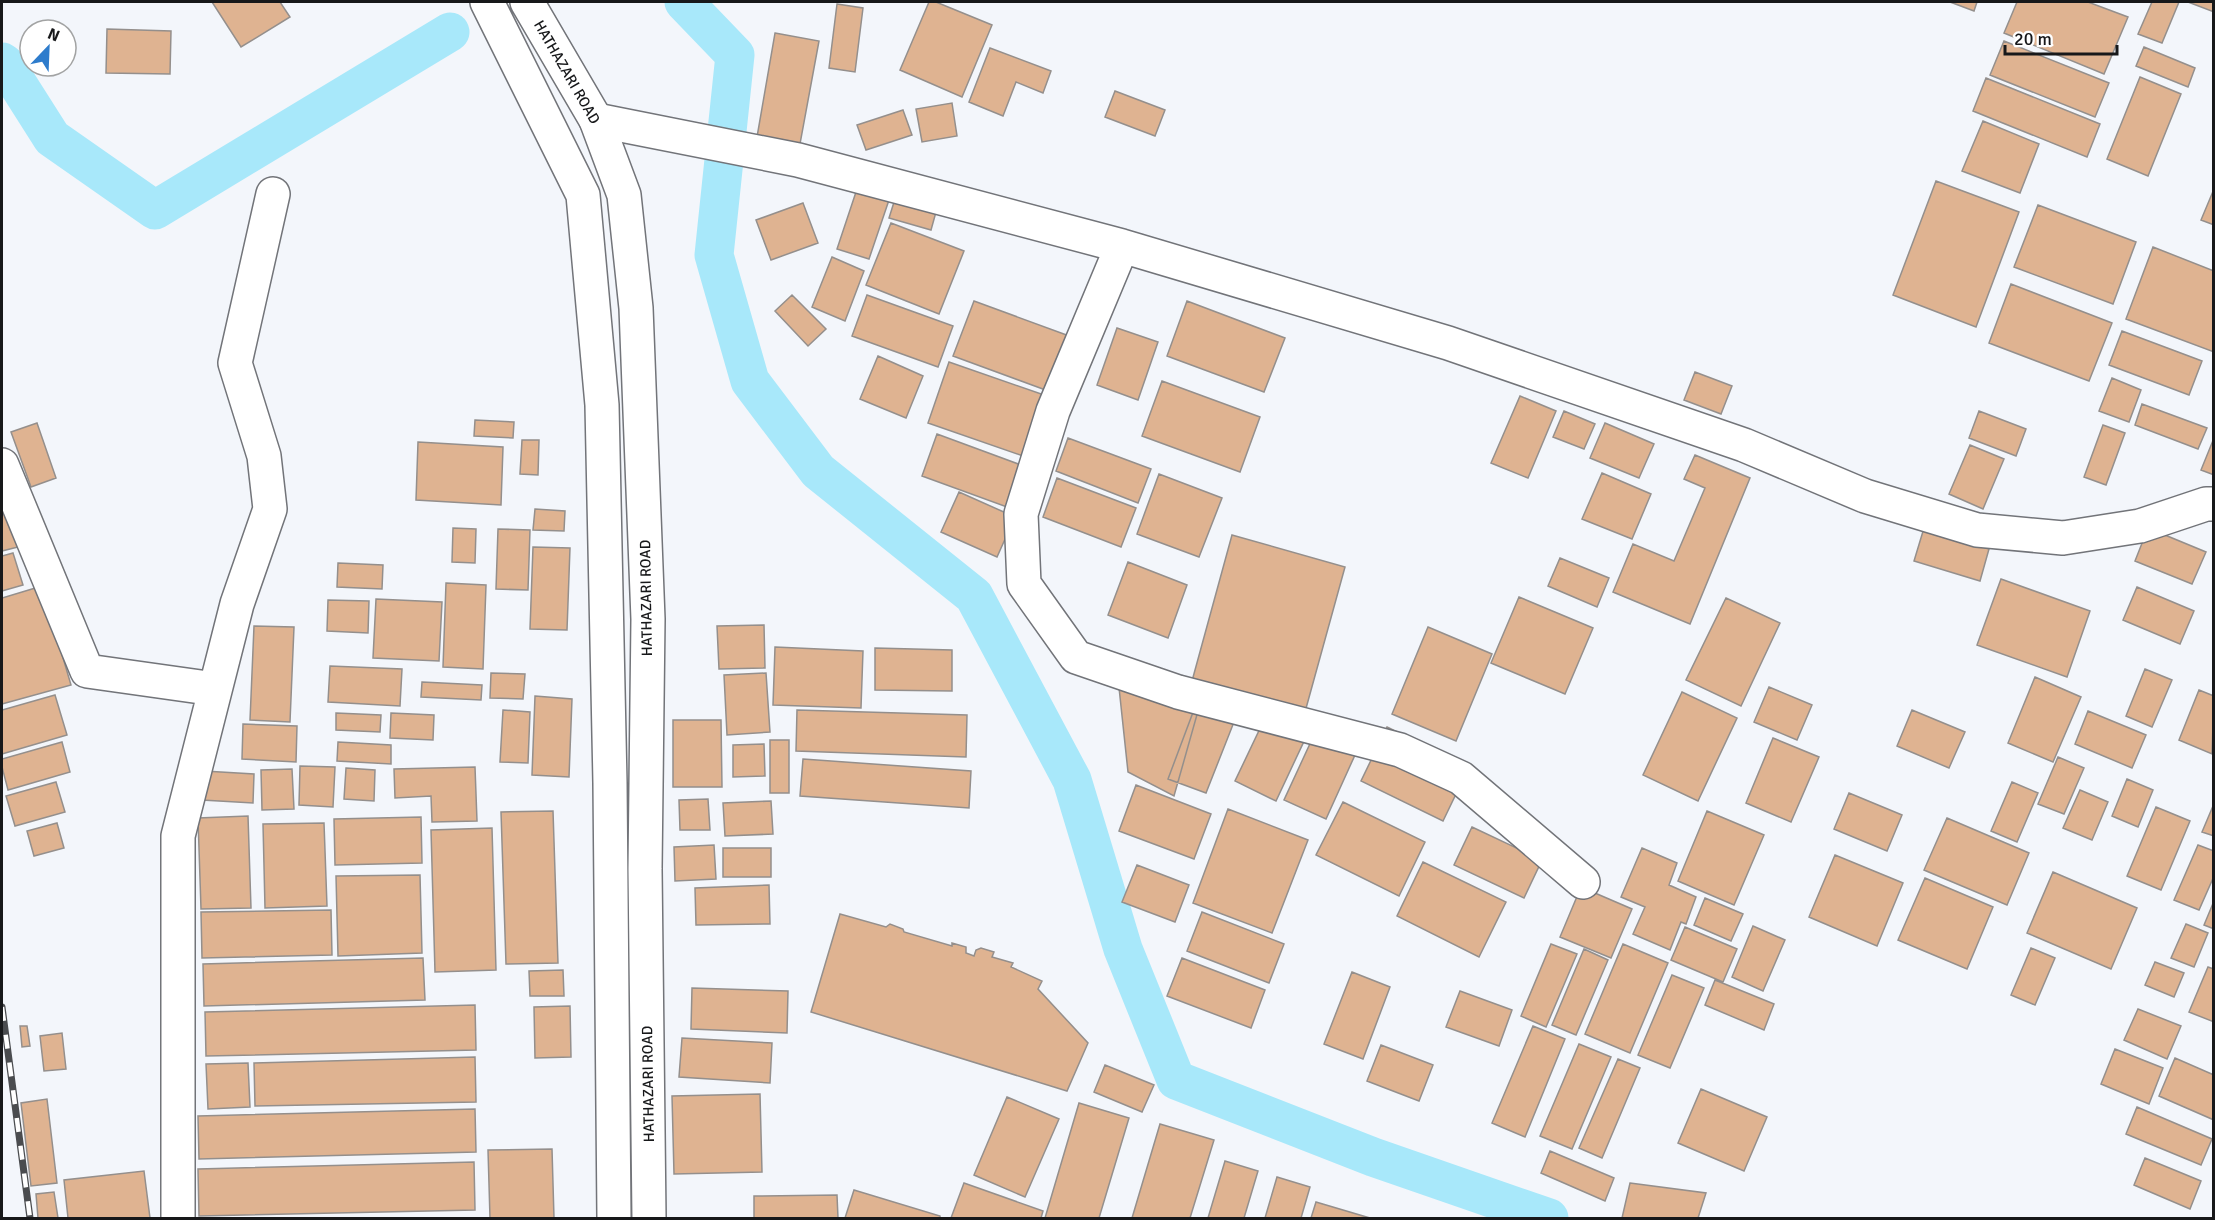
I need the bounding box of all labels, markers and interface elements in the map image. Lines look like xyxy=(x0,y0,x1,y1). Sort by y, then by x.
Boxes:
street label: HATHAZARI ROAD xyxy=(530,17,604,127)
north arrow xyxy=(18,18,78,78)
scale bar xyxy=(2005,18,2118,56)
text: N xyxy=(44,24,63,46)
text: 20 m xyxy=(2014,28,2052,50)
street label: HATHAZARI ROAD xyxy=(636,539,656,657)
street label: HATHAZARI ROAD xyxy=(638,1025,658,1143)

